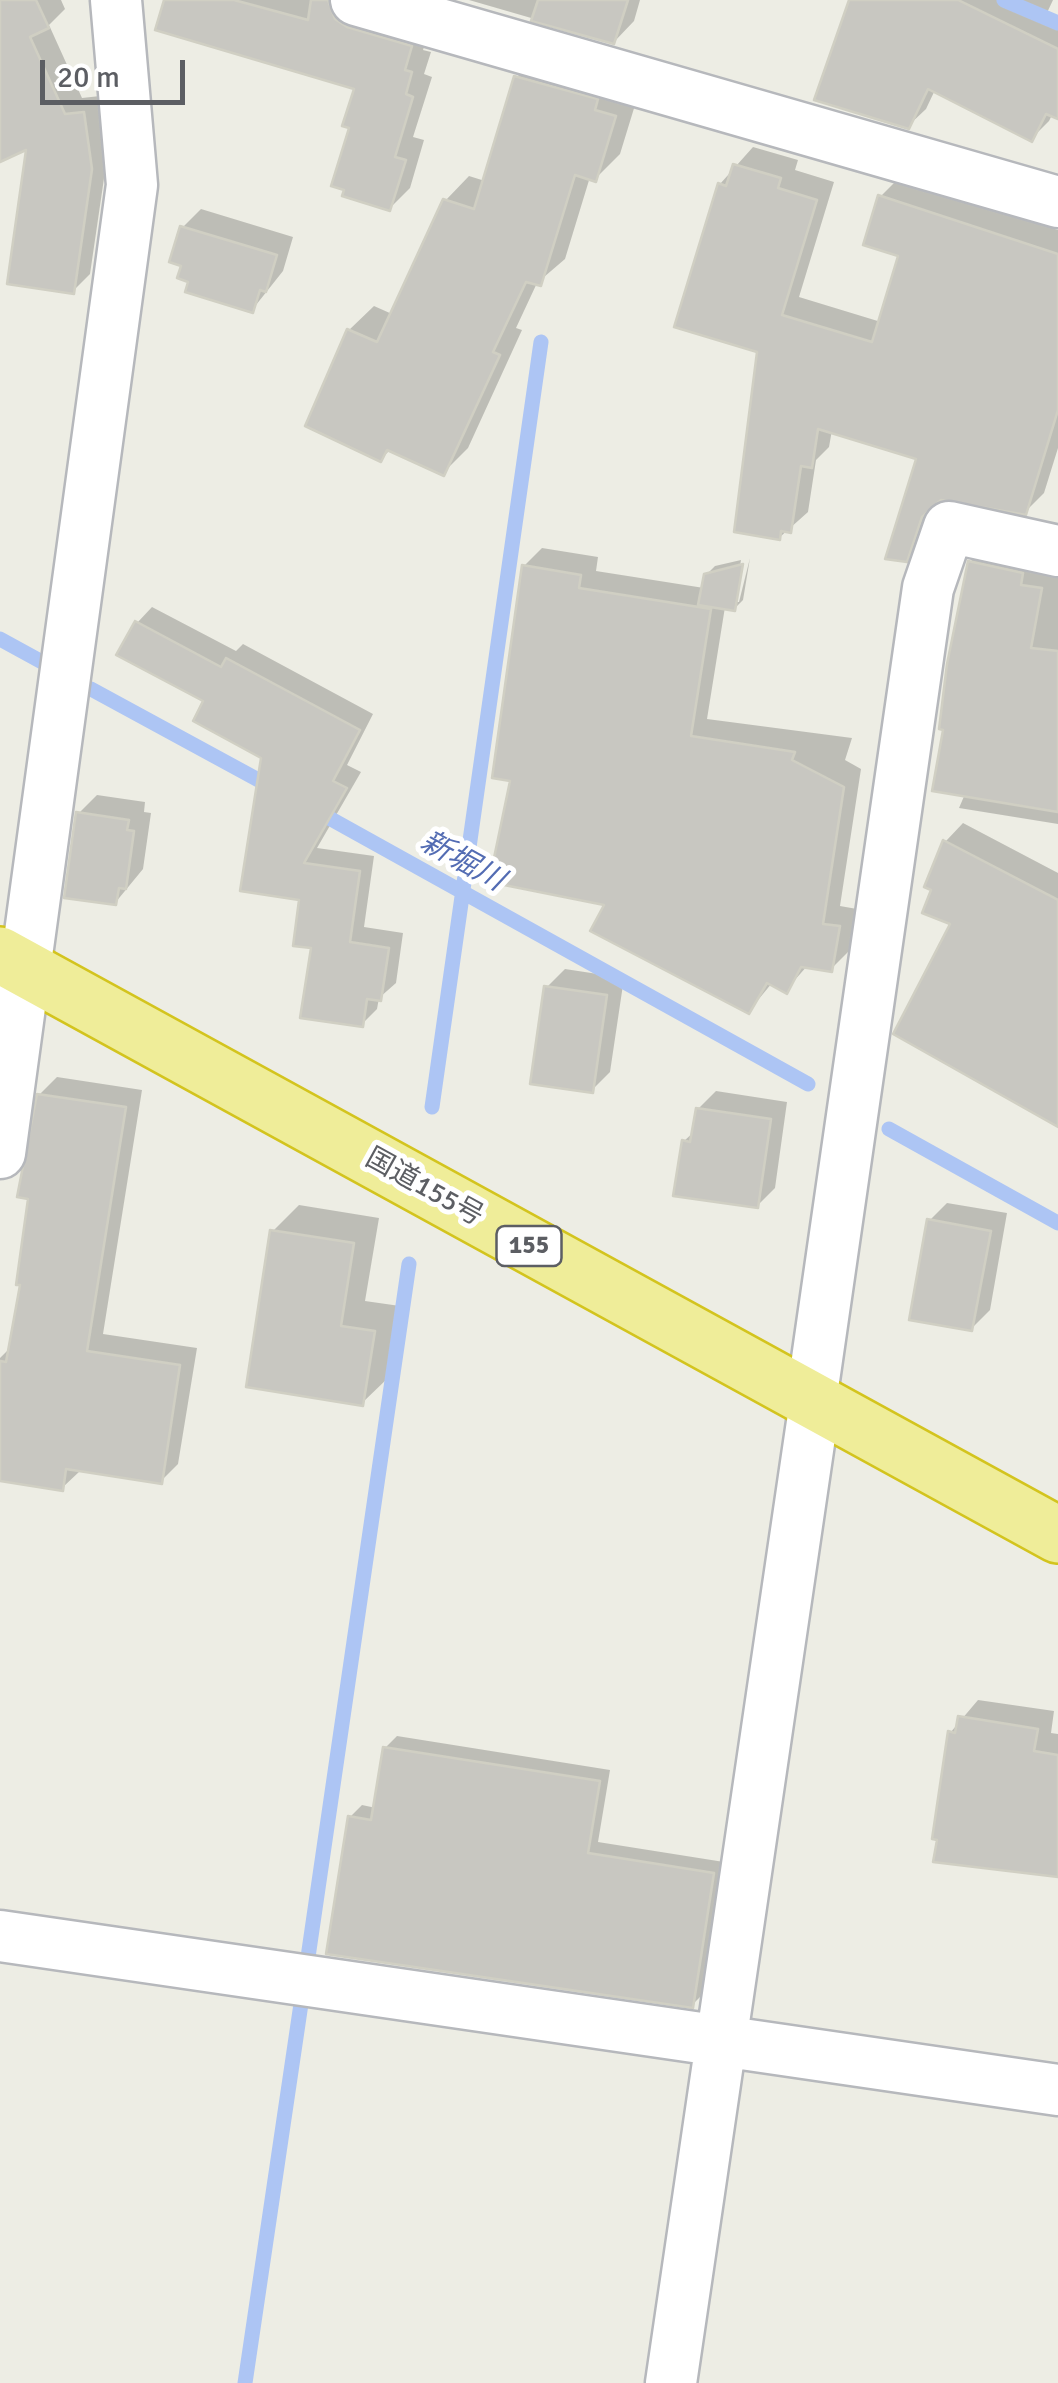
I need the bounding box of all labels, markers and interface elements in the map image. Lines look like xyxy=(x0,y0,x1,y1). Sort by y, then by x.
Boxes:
scale bar xyxy=(45,40,190,102)
text: 20 m xyxy=(57,59,120,96)
water label: 新堀川 xyxy=(414,824,510,900)
street label: 国道155号 xyxy=(359,1142,489,1234)
road number: 155 xyxy=(496,1226,562,1266)

